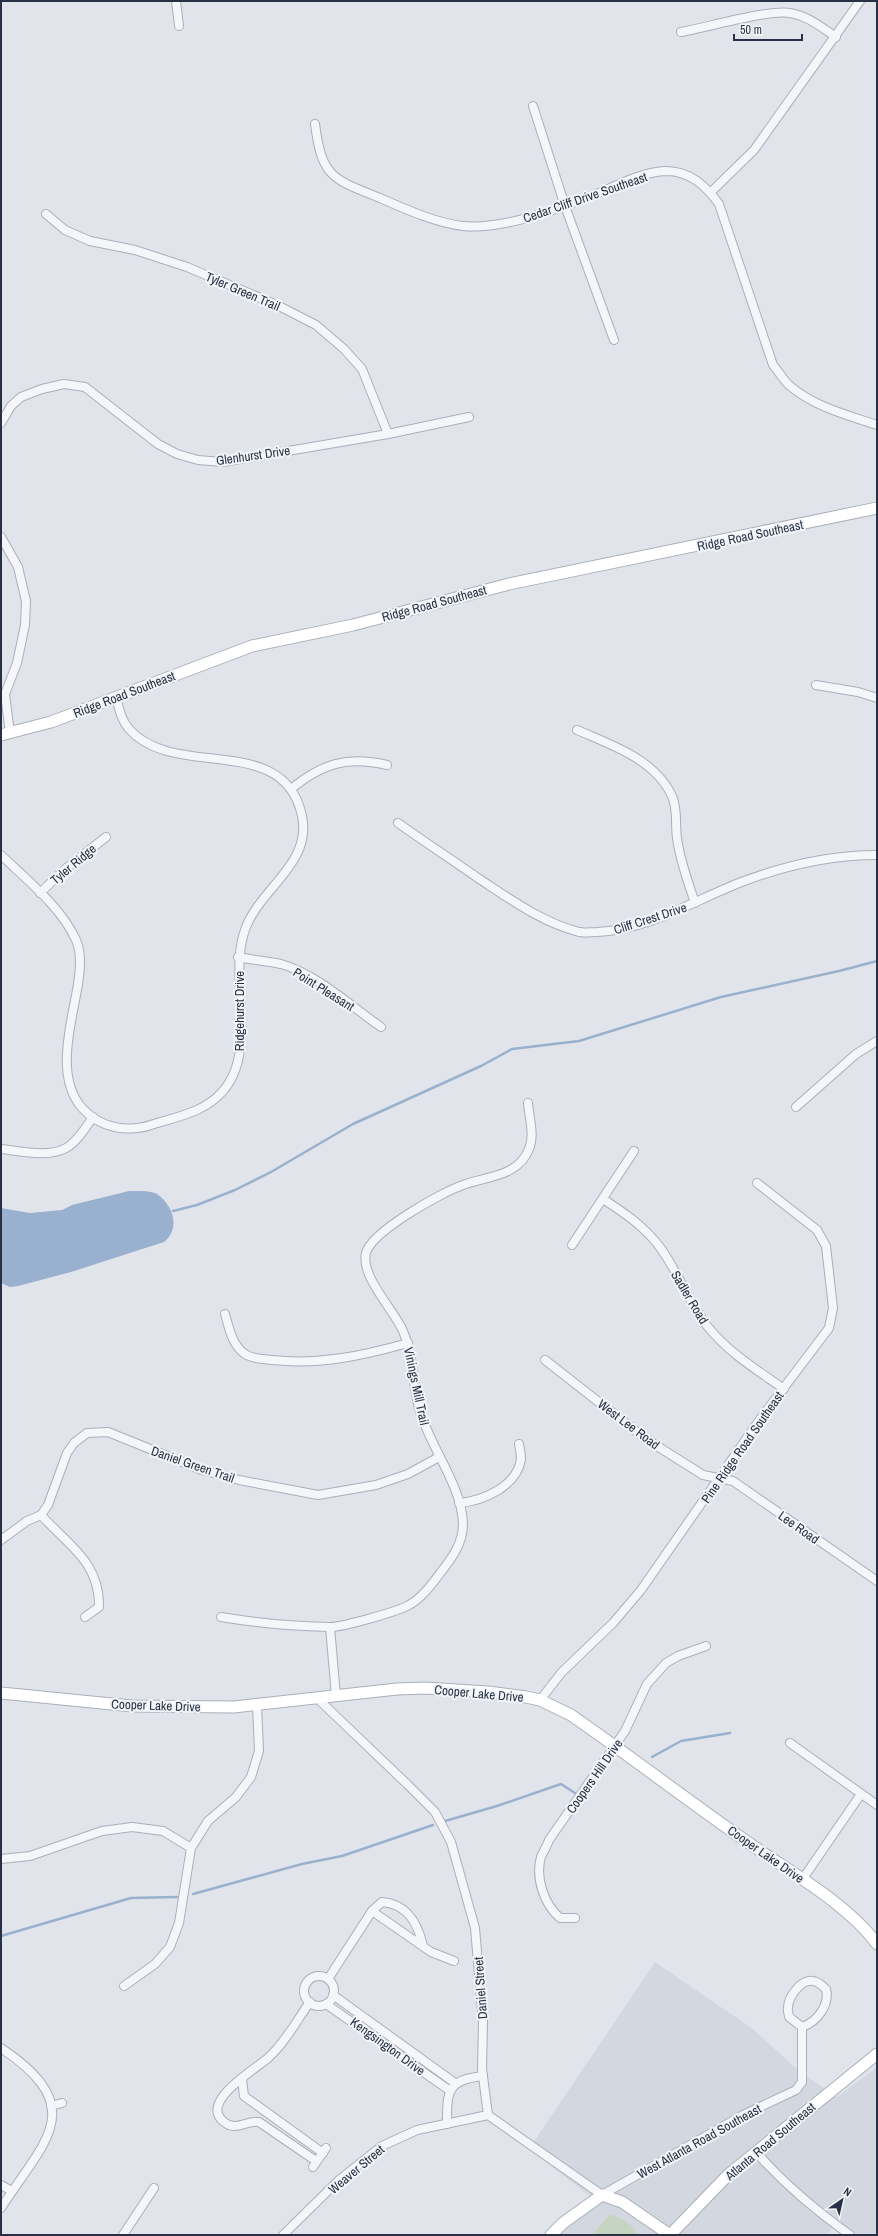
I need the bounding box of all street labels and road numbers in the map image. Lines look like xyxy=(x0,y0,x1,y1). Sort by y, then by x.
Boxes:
street label: Cedar Cliff Drive Southeast xyxy=(521,168,650,227)
street label: Tyler Green Trail xyxy=(203,268,283,315)
street label: Glenhurst Drive xyxy=(215,442,291,469)
street label: Ridge Road Southeast xyxy=(696,516,805,555)
street label: Ridge Road Southeast xyxy=(380,581,488,626)
street label: Ridge Road Southeast xyxy=(71,667,178,722)
street label: Tyler Ridge xyxy=(47,840,100,888)
street label: Cliff Crest Drive xyxy=(612,899,689,938)
street label: Point Pleasant xyxy=(290,964,358,1015)
street label: Ridgehurst Drive xyxy=(231,971,248,1051)
street label: Sadler Road xyxy=(667,1267,712,1327)
street label: Vinings Mill Trail xyxy=(400,1346,433,1427)
street label: Pine Ridge Road Southeast xyxy=(697,1388,787,1507)
street label: West Lee Road xyxy=(594,1396,663,1453)
street label: Daniel Green Trail xyxy=(149,1442,237,1487)
street label: Lee Road xyxy=(775,1507,823,1548)
street label: Cooper Lake Drive xyxy=(434,1681,524,1706)
street label: Cooper Lake Drive xyxy=(111,1695,201,1716)
street label: Coopers Hill Drive xyxy=(562,1736,626,1817)
street label: Cooper Lake Drive xyxy=(724,1822,807,1887)
street label: Daniel Street xyxy=(470,1956,491,2020)
street label: Kengsington Drive xyxy=(347,2014,428,2079)
street label: Atlanta Road Southeast xyxy=(721,2099,819,2185)
street label: West Atlanta Road Southeast xyxy=(634,2100,764,2183)
street label: Weaver Street xyxy=(325,2141,388,2198)

